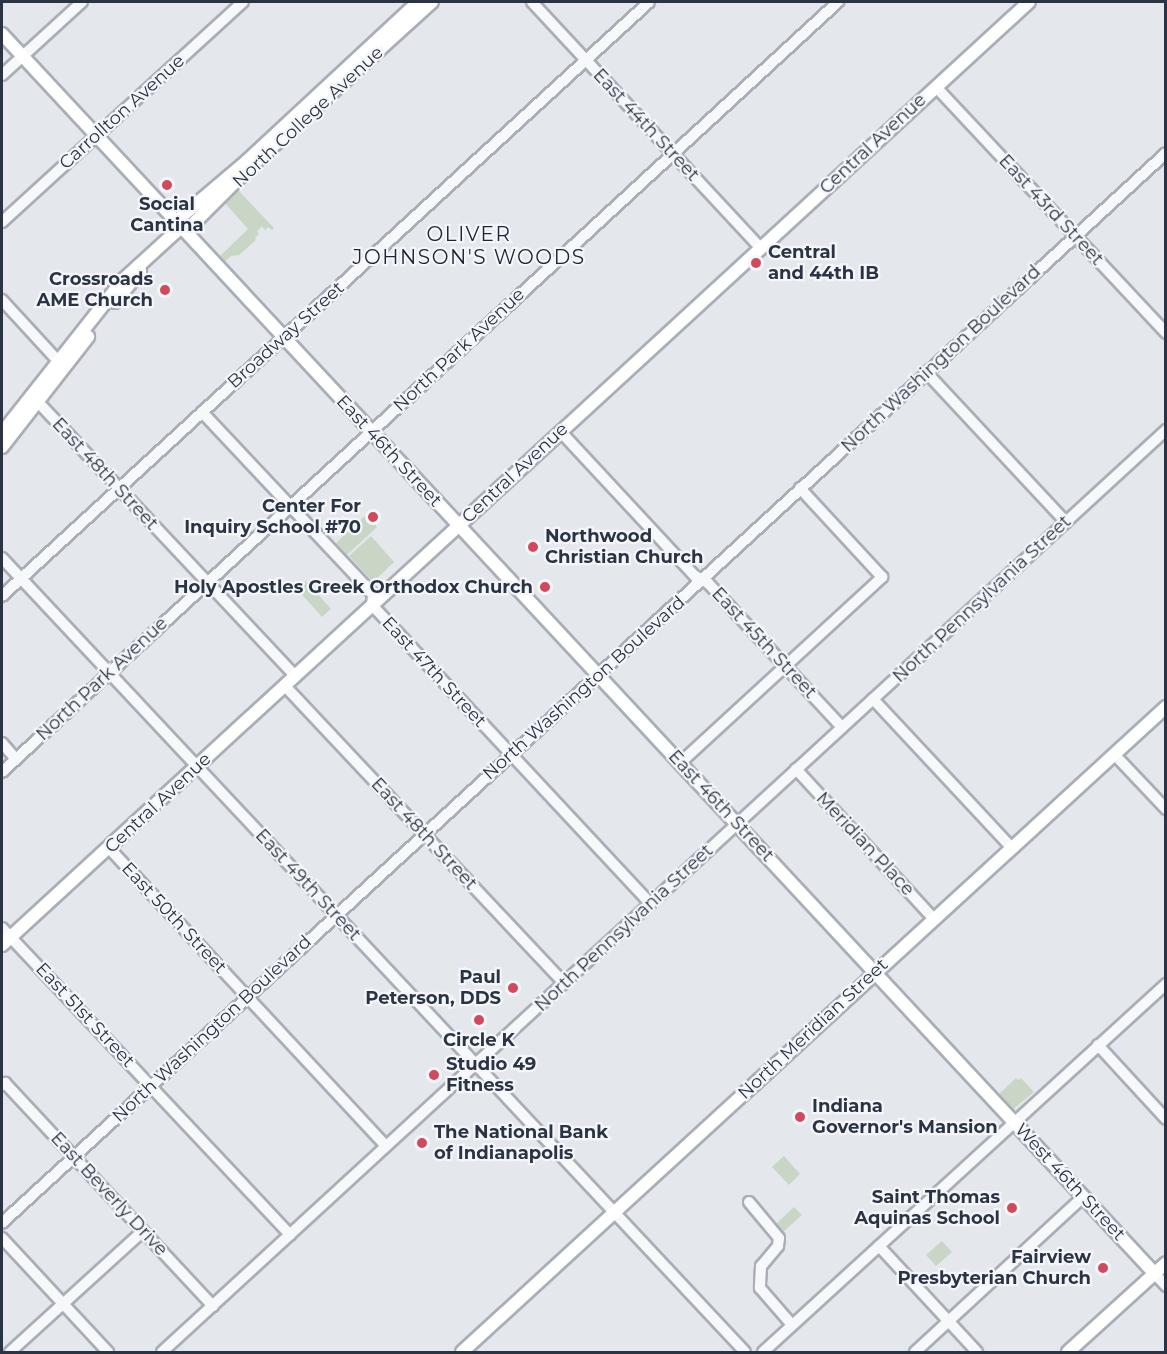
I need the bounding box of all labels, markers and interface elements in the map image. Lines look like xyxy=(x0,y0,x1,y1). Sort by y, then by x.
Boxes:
street label: North College Avenue xyxy=(228,42,388,192)
street label: Carrollton Avenue xyxy=(55,50,189,174)
street label: East 44th Street xyxy=(588,64,704,186)
street label: Central Avenue xyxy=(815,89,931,199)
street label: East 43rd Street xyxy=(994,150,1108,270)
marker: Social Cantina xyxy=(160,178,174,192)
place label: Social Cantina xyxy=(130,194,204,236)
district label: OLIVER JOHNSON'S WOODS xyxy=(353,222,585,269)
place label: Central and 44th IB xyxy=(768,242,879,284)
marker: Central and 44th IB xyxy=(749,256,763,270)
street label: North Washington Boulevard xyxy=(837,261,1045,457)
place label: Crossroads AME Church xyxy=(36,269,153,312)
street label: Broadway Street xyxy=(223,277,349,393)
marker: Crossroads AME Church xyxy=(158,283,172,297)
street label: North Park Avenue xyxy=(389,284,529,416)
street label: East 46th Street xyxy=(332,391,446,511)
street label: East 48th Street xyxy=(47,413,163,535)
street label: Central Avenue xyxy=(457,418,573,528)
place label: Center For Inquiry School #70 xyxy=(184,496,361,538)
marker: Center For Inquiry School #70 xyxy=(366,510,380,524)
street label: North Pennsylvania Street xyxy=(888,511,1076,687)
place label: Northwood Christian Church xyxy=(545,526,703,568)
marker: Northwood Christian Church xyxy=(526,540,540,554)
place label: Holy Apostles Greek Orthodox Church xyxy=(174,576,533,598)
marker: Holy Apostles Greek Orthodox Church xyxy=(538,580,552,594)
street label: East 45th Street xyxy=(707,583,821,703)
street label: North Washington Boulevard xyxy=(479,592,689,784)
street label: East 47th Street xyxy=(377,612,491,732)
street label: North Park Avenue xyxy=(32,613,172,745)
street label: East 46th Street xyxy=(664,746,778,866)
street label: Central Avenue xyxy=(100,748,216,858)
street label: East 48th Street xyxy=(366,773,482,895)
street label: Meridian Place xyxy=(811,788,919,900)
street label: East 49th Street xyxy=(251,825,365,945)
street label: North Pennsylvania Street xyxy=(530,840,718,1016)
street label: East 50th Street xyxy=(117,858,231,978)
street label: North Washington Boulevard xyxy=(108,931,316,1127)
street label: North Meridian Street xyxy=(734,954,892,1104)
street label: East 51st Street xyxy=(31,958,139,1072)
place label: Paul Peterson, DDS xyxy=(365,967,501,1010)
marker: Paul Peterson, DDS xyxy=(506,981,520,995)
marker: Circle K xyxy=(472,1013,486,1027)
place label: Circle K xyxy=(443,1029,515,1051)
place label: Studio 49 Fitness xyxy=(446,1054,536,1096)
marker: Studio 49 Fitness xyxy=(427,1068,441,1082)
place label: Indiana Governor's Mansion xyxy=(812,1096,998,1138)
marker: Indiana Governor's Mansion xyxy=(793,1110,807,1124)
street label: West 46th Street xyxy=(1010,1119,1130,1245)
place label: The National Bank of Indianapolis xyxy=(434,1122,608,1164)
street label: East Beverly Drive xyxy=(46,1128,172,1260)
marker: The National Bank of Indianapolis xyxy=(415,1136,429,1150)
place label: Saint Thomas Aquinas School xyxy=(854,1187,1000,1230)
marker: Saint Thomas Aquinas School xyxy=(1005,1201,1019,1215)
place label: Fairview Presbyterian Church xyxy=(897,1247,1091,1290)
marker: Fairview Presbyterian Church xyxy=(1096,1261,1110,1275)

